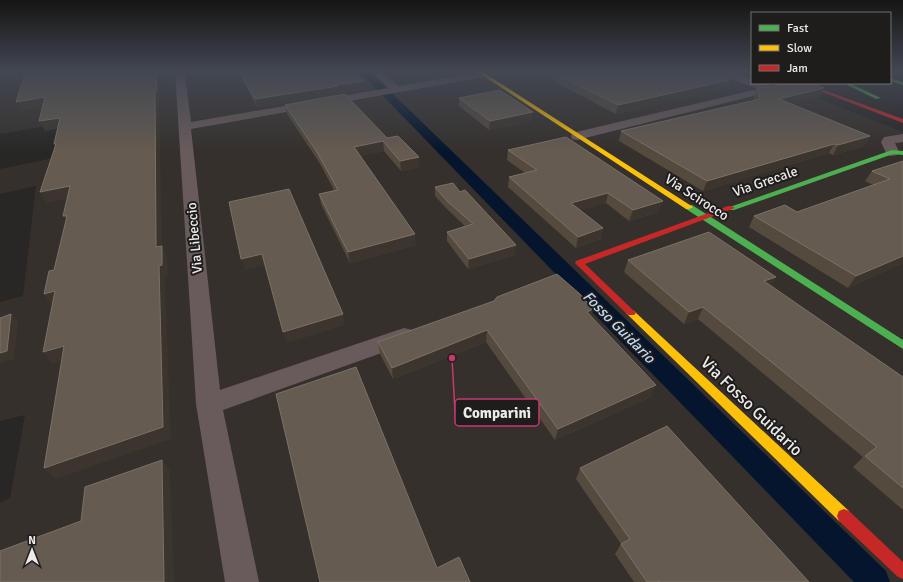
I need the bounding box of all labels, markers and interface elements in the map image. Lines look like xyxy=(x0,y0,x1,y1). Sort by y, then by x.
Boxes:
legend xyxy=(751,12,891,84)
text: Fast xyxy=(787,21,808,36)
text: Slow xyxy=(787,41,812,56)
text: Jam xyxy=(787,61,808,76)
street label: Via Grecale xyxy=(730,162,800,201)
street label: Via Scirocco xyxy=(662,170,732,224)
street label: Via Libeccio xyxy=(183,202,206,274)
water label: Fosso Guidario xyxy=(579,287,660,368)
street label: Via Fosso Guidario xyxy=(696,352,807,460)
callout: Comparini xyxy=(455,399,539,426)
text: Comparini xyxy=(463,404,531,422)
north arrow xyxy=(12,530,52,570)
text: N xyxy=(28,534,36,547)

